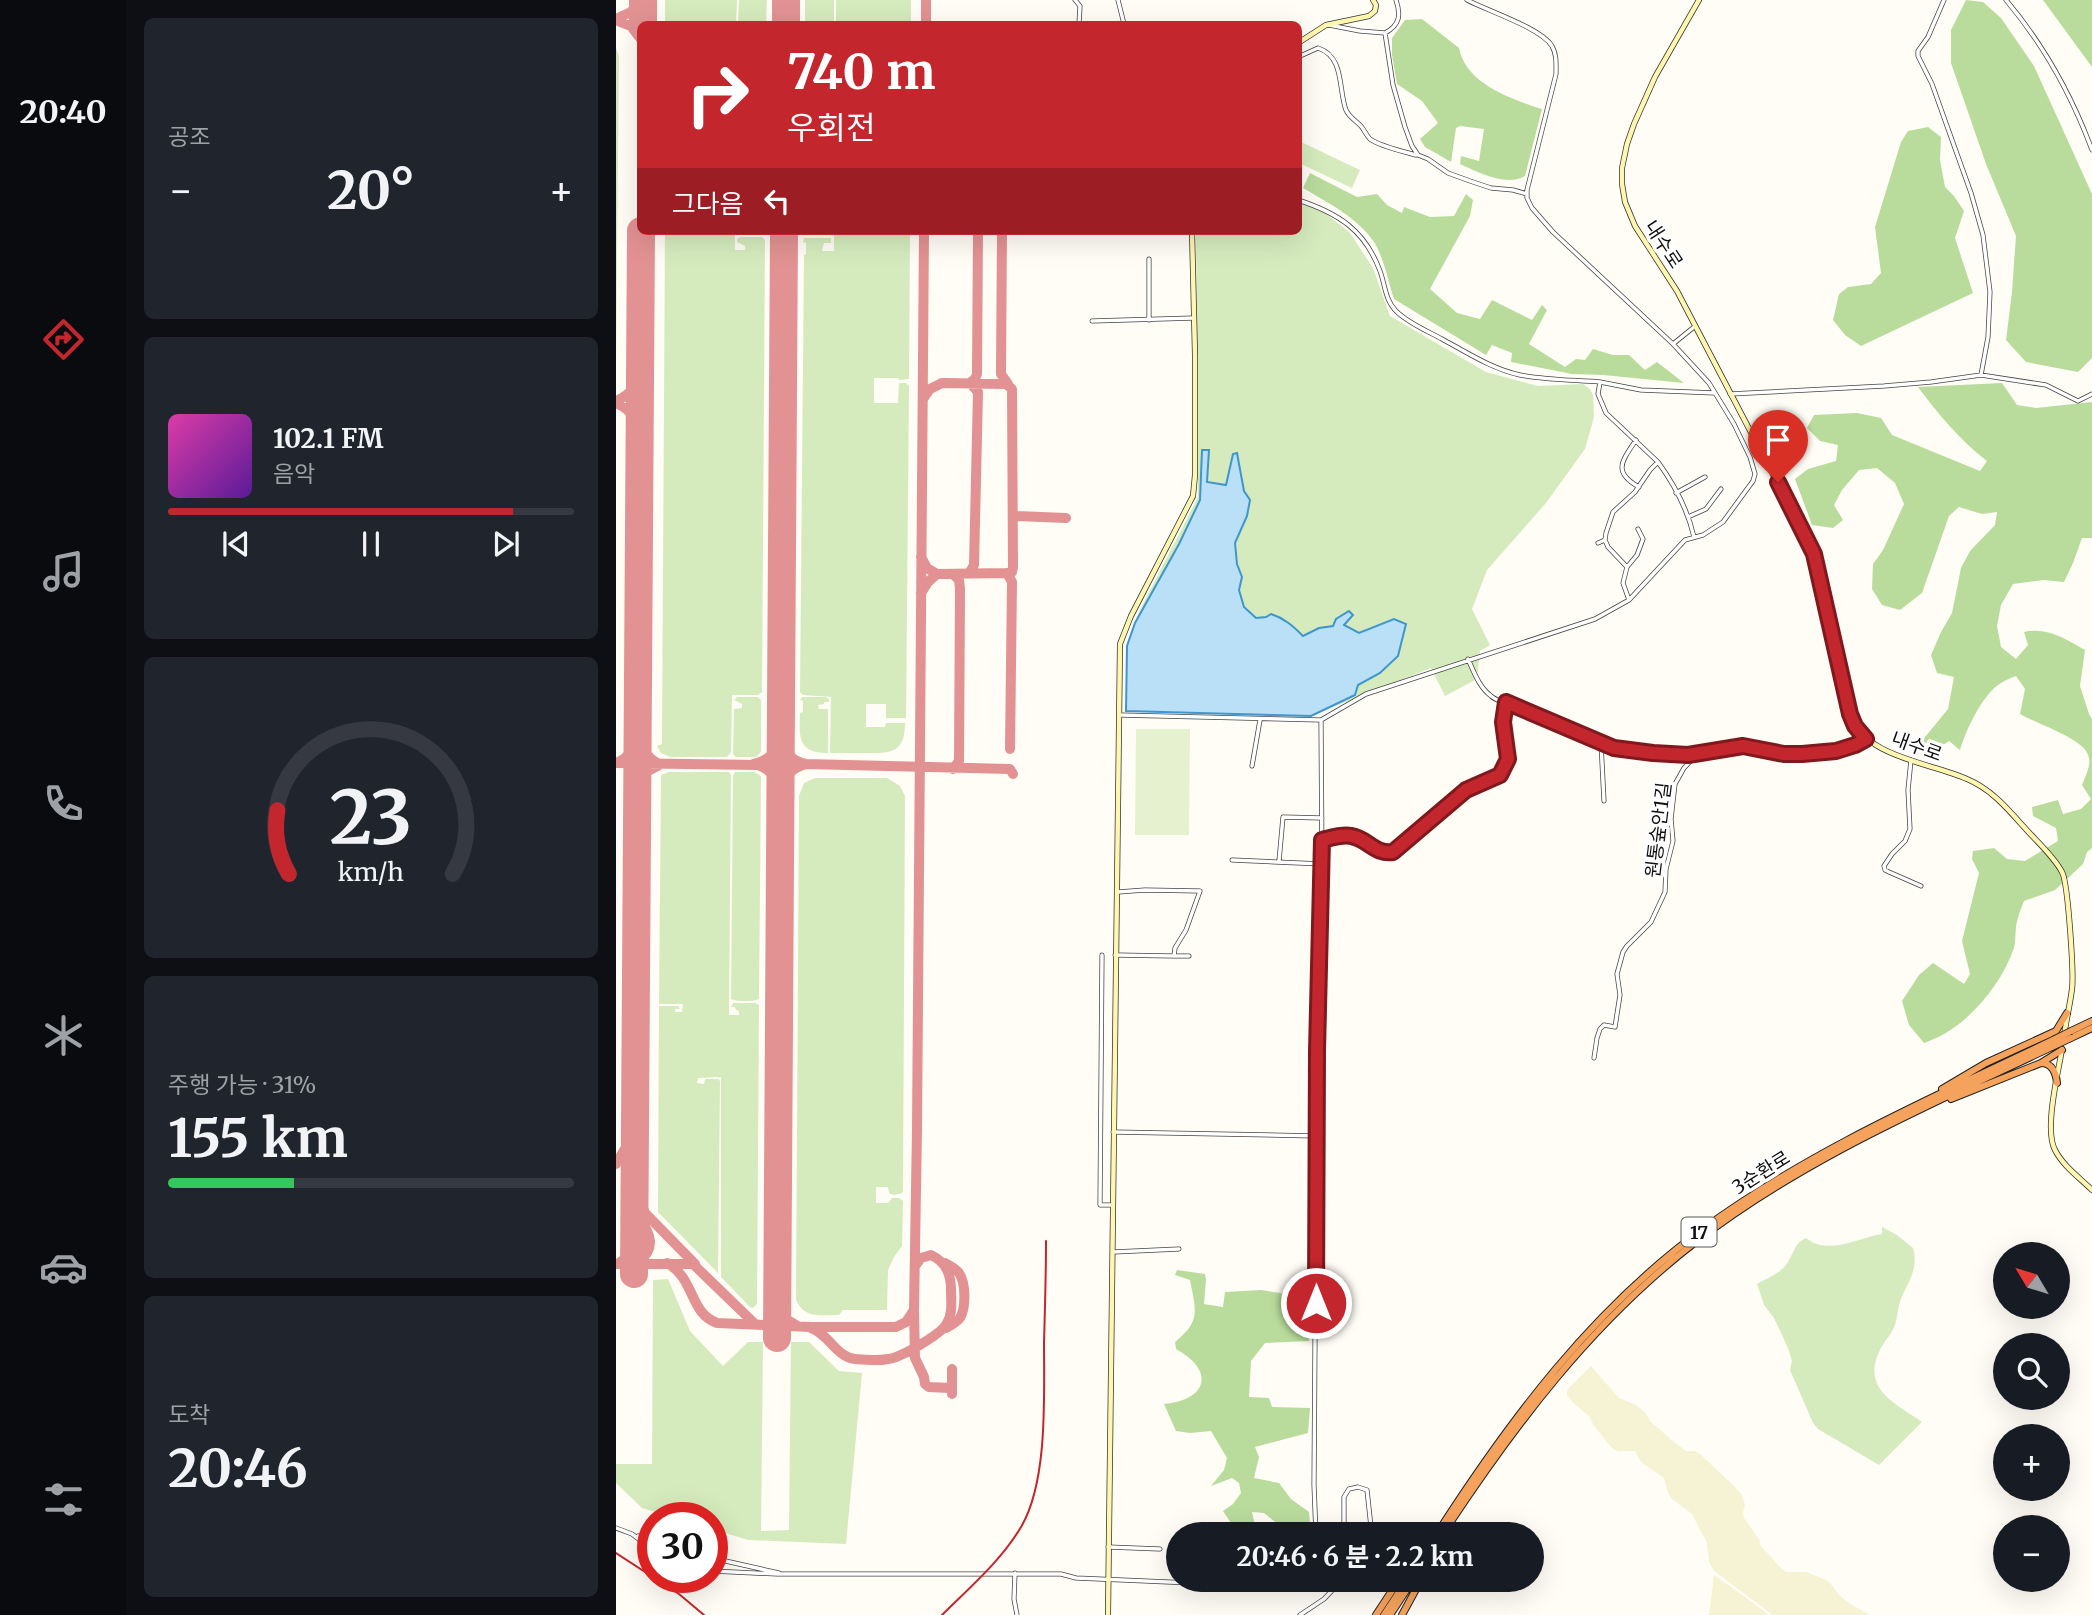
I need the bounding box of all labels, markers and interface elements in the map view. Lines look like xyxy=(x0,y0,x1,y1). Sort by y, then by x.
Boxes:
text: 740 m xyxy=(787,41,936,102)
icon: right xyxy=(672,49,763,140)
text: 20:40 xyxy=(19,92,107,132)
text: 우회전 xyxy=(787,108,875,148)
text: 공조 xyxy=(168,122,210,151)
text: 20° xyxy=(327,158,415,223)
text: − xyxy=(168,167,193,214)
text: + xyxy=(549,167,574,214)
icon: left xyxy=(758,182,796,220)
text: 그다음 xyxy=(672,187,744,220)
street label: 내수로 xyxy=(1640,215,1688,273)
icon: directions xyxy=(39,315,88,364)
pin xyxy=(1748,410,1808,482)
icon: arrive xyxy=(1759,421,1797,459)
text: 102.1 FM xyxy=(273,422,383,455)
text: 음악 xyxy=(273,459,315,488)
icon: previous xyxy=(217,525,255,563)
icon: pause xyxy=(352,525,390,563)
icon: next xyxy=(487,525,525,563)
icon: music xyxy=(39,547,88,596)
street label: 내수로 xyxy=(1888,726,1946,766)
text: 23 xyxy=(330,772,412,864)
icon: phone xyxy=(39,779,88,828)
street label: 원통숲안1길 xyxy=(1640,781,1676,879)
text: km/h xyxy=(338,855,404,887)
icon: climate xyxy=(39,1011,88,1060)
text: 주행 가능 · 31% xyxy=(168,1070,316,1099)
text: 155 km xyxy=(168,1106,348,1171)
street label: 3순환로 xyxy=(1728,1145,1794,1199)
road number: 17 xyxy=(1682,1218,1716,1246)
north arrow xyxy=(1993,1242,2070,1320)
map controls xyxy=(1993,1242,2070,1592)
icon: car xyxy=(39,1243,88,1292)
position arrow xyxy=(1279,1266,1353,1340)
button: search xyxy=(1993,1333,2070,1410)
text: 도착 xyxy=(168,1400,210,1429)
button: + xyxy=(1993,1424,2070,1501)
text: 20:46 xyxy=(168,1436,308,1501)
icon: filters xyxy=(39,1475,88,1524)
speed limit sign: 30 xyxy=(637,1502,728,1593)
button: − xyxy=(1993,1515,2070,1592)
text: 20:46 · 6 분 · 2.2 km xyxy=(1237,1540,1473,1573)

